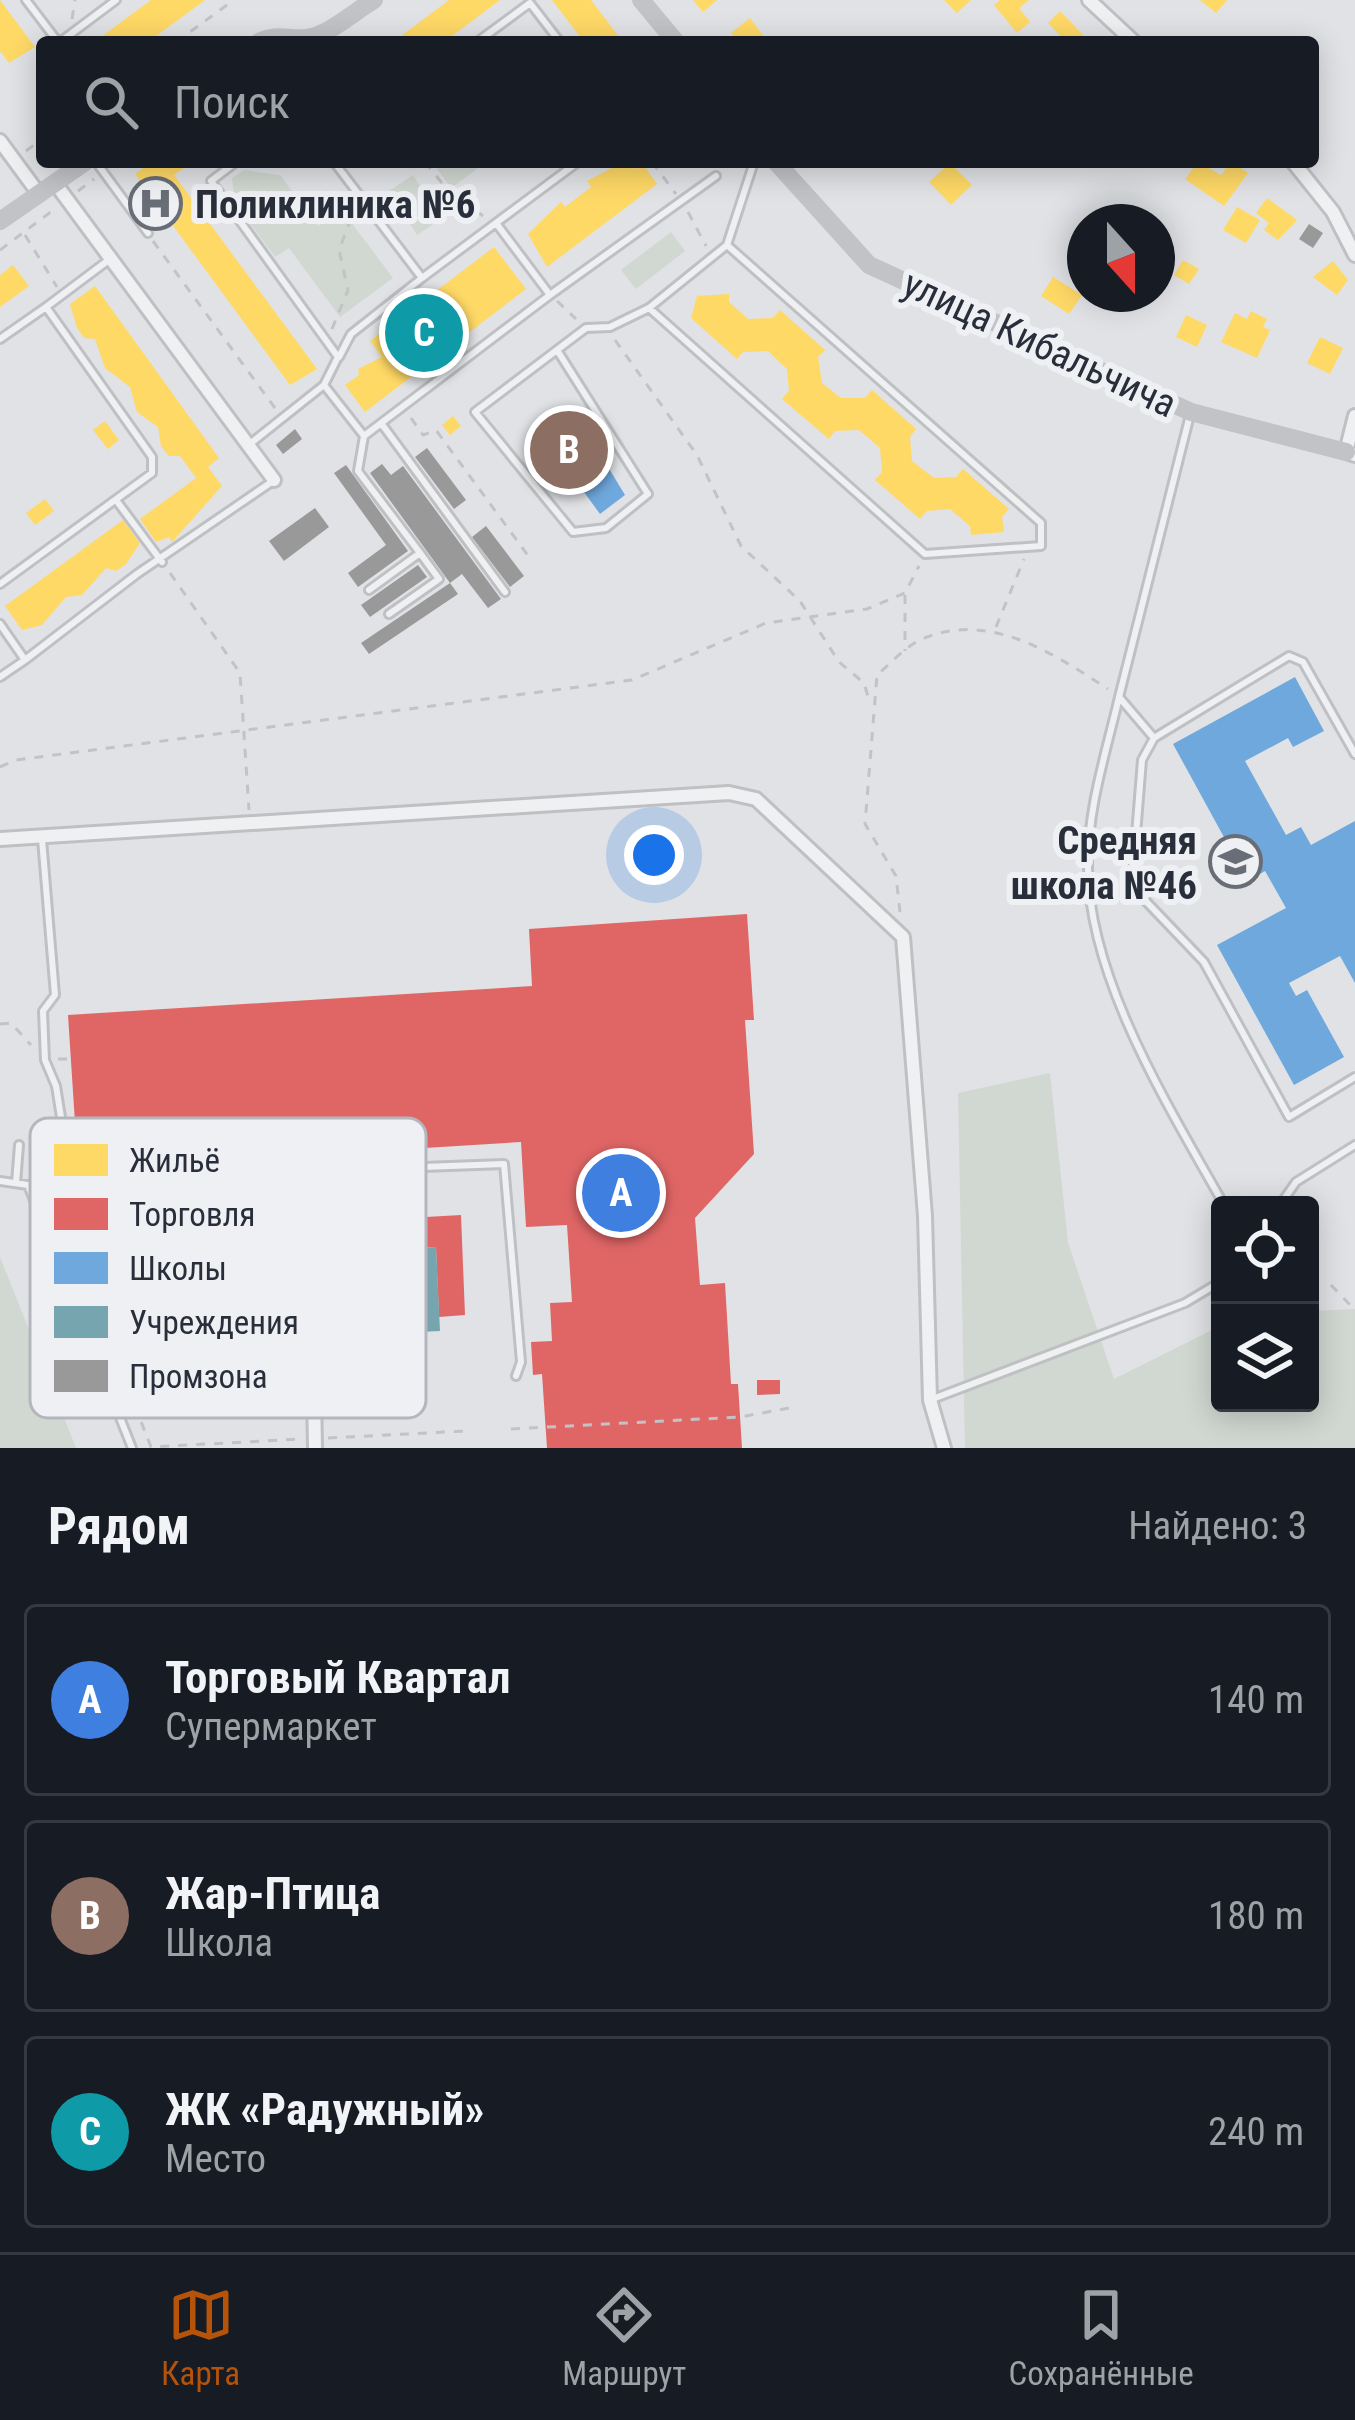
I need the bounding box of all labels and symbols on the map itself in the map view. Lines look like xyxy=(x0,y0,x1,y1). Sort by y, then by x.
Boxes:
hospital icon: Поликлиника №6 xyxy=(128,176,184,232)
place label: Поликлиника №6 xyxy=(195,182,475,228)
north arrow xyxy=(1067,204,1175,312)
street label: улица Кибальчича xyxy=(896,261,1183,427)
pin: C xyxy=(385,288,463,378)
pin: B xyxy=(530,405,608,495)
place label: Средняя школа №46 xyxy=(1011,818,1197,909)
your location xyxy=(624,825,684,885)
school or university icon: Средняя школа №46 xyxy=(1208,834,1264,890)
legend xyxy=(30,1118,426,1418)
text: Жильё xyxy=(129,1141,220,1180)
pin: A xyxy=(582,1148,660,1238)
text: Торговля xyxy=(129,1195,255,1234)
text: Школы xyxy=(129,1249,227,1288)
text: Учреждения xyxy=(129,1303,299,1342)
text: Промзона xyxy=(129,1357,268,1396)

